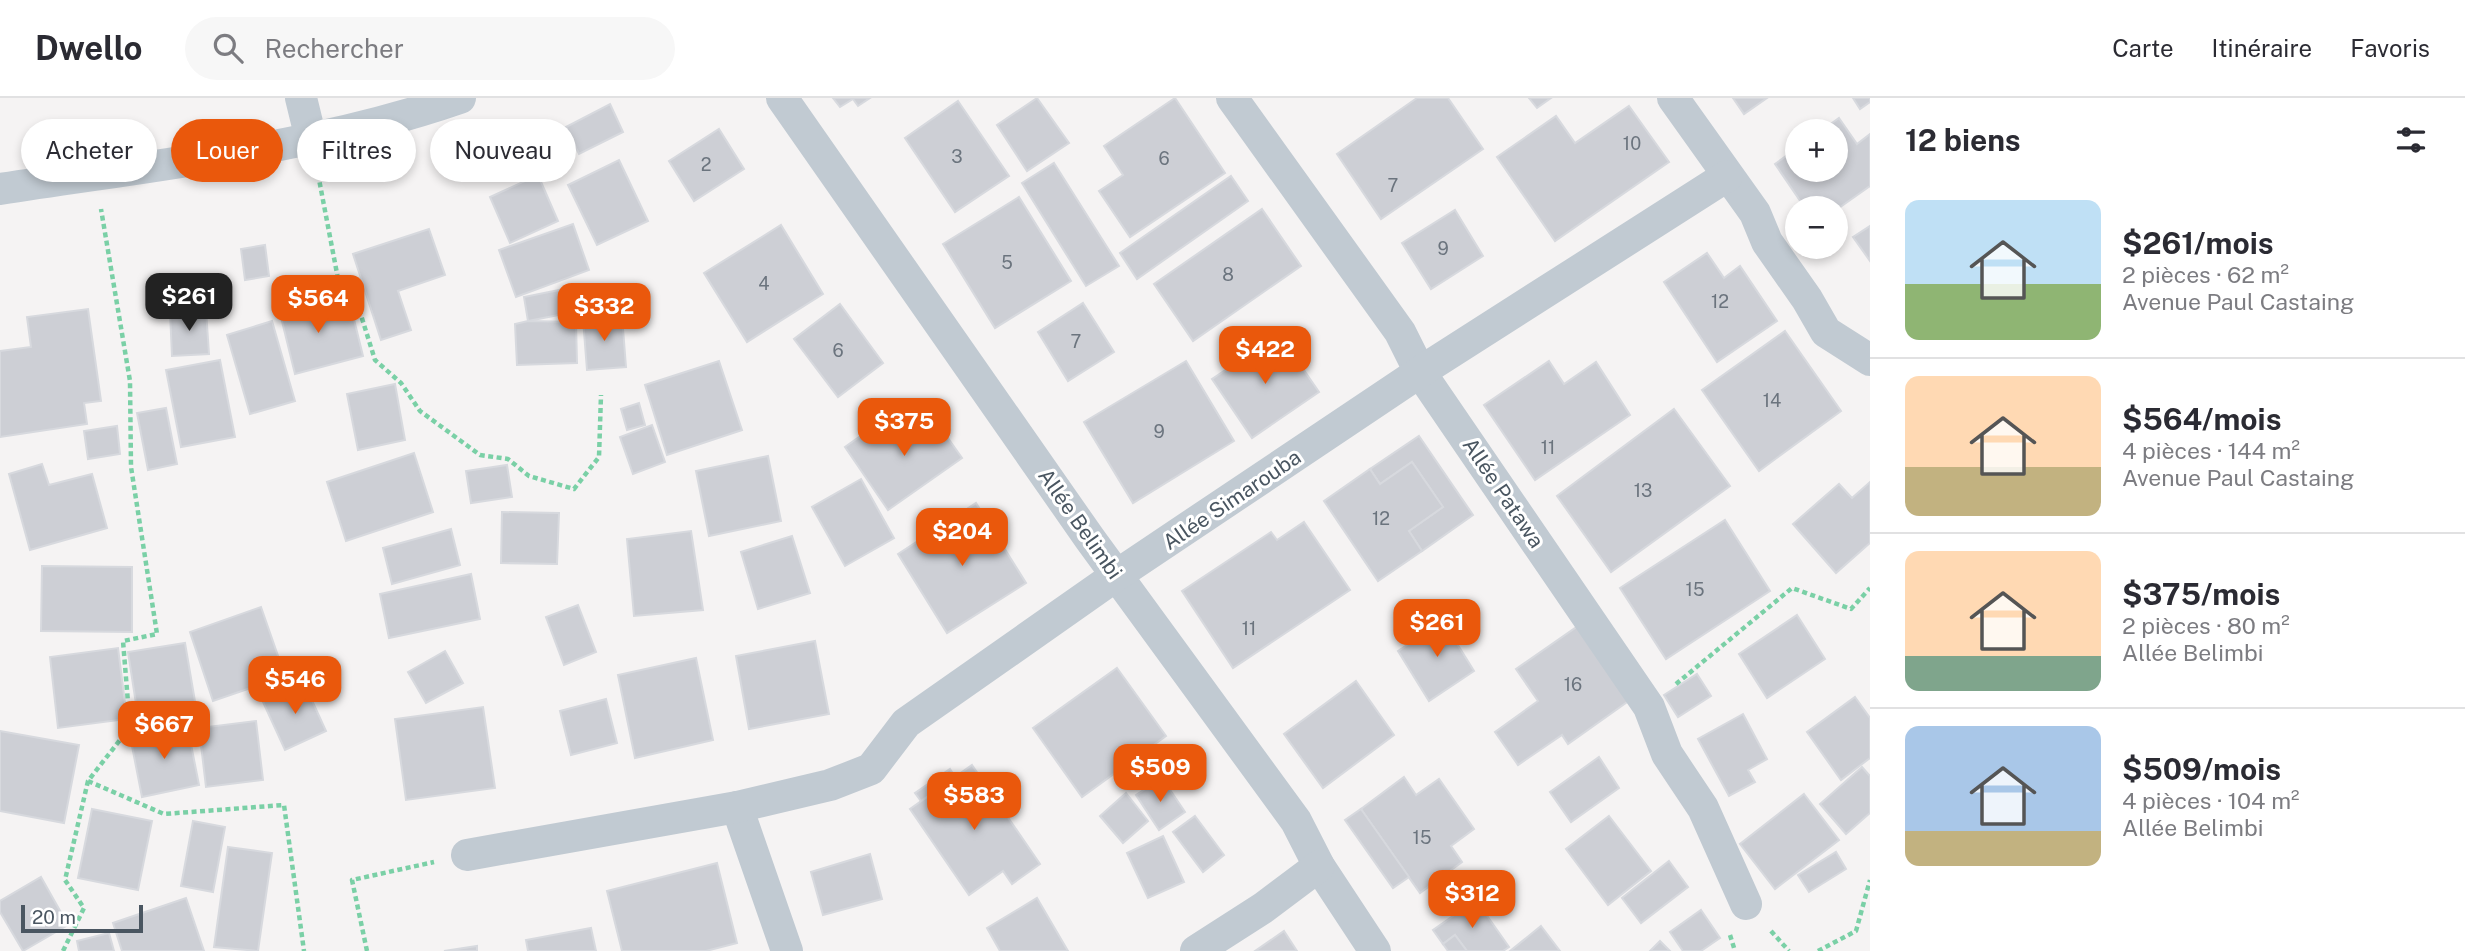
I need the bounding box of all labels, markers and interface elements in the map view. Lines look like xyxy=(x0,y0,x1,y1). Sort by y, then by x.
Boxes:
search box xyxy=(185,17,675,80)
text: Dwello xyxy=(35,29,143,67)
icon: search xyxy=(209,29,247,67)
text: Rechercher xyxy=(265,33,404,64)
text: Carte xyxy=(2112,34,2174,62)
text: Itinéraire xyxy=(2212,34,2312,62)
text: Favoris xyxy=(2350,34,2430,62)
chip: Acheter xyxy=(21,119,157,182)
chip: Louer xyxy=(171,119,283,182)
chip: Filtres xyxy=(297,119,416,182)
chip: Nouveau xyxy=(430,119,576,182)
map controls xyxy=(1785,119,1848,259)
button: + xyxy=(1785,119,1848,182)
icon: filters xyxy=(2392,121,2430,159)
text: 12 biens xyxy=(1905,122,2021,158)
house number: 10 xyxy=(1623,133,1641,154)
house number: 3 xyxy=(951,146,963,167)
house number: 6 xyxy=(1158,148,1170,169)
house number: 2 xyxy=(701,154,711,175)
house number: 7 xyxy=(1388,175,1398,196)
button: − xyxy=(1785,196,1848,259)
text: $261/mois xyxy=(2122,225,2274,261)
icon: home xyxy=(1961,228,2045,312)
house number: 9 xyxy=(1437,238,1449,259)
house number: 5 xyxy=(1001,252,1013,273)
text: 2 pièces · 62 m² xyxy=(2122,261,2289,288)
house number: 8 xyxy=(1222,264,1234,285)
house number: 4 xyxy=(758,273,770,294)
pin: $261 xyxy=(148,274,230,333)
pin: $564 xyxy=(277,275,359,335)
text: $261 xyxy=(161,282,217,309)
text: $564 xyxy=(287,284,349,311)
pin: $332 xyxy=(563,284,645,343)
text: Avenue Paul Castaing xyxy=(2122,288,2354,315)
house number: 12 xyxy=(1711,291,1729,312)
text: $332 xyxy=(574,292,634,319)
pin: $422 xyxy=(1224,327,1306,386)
house number: 7 xyxy=(1071,331,1081,352)
text: $422 xyxy=(1235,335,1295,362)
house number: 6 xyxy=(832,340,844,361)
house number: 14 xyxy=(1763,390,1781,411)
pin: $375 xyxy=(863,398,945,458)
text: $564/mois xyxy=(2122,401,2281,437)
icon: home xyxy=(1961,404,2045,488)
text: $375 xyxy=(874,407,934,434)
house number: 9 xyxy=(1153,421,1165,442)
street label: Allée Patawa xyxy=(1458,433,1549,552)
house number: 11 xyxy=(1541,437,1555,458)
text: 4 pièces · 144 m² xyxy=(2122,437,2300,464)
street label: Allée Simarouba xyxy=(1158,444,1305,555)
street label: Allée Belimbi xyxy=(1033,464,1128,584)
text: Avenue Paul Castaing xyxy=(2122,464,2354,491)
house number: 13 xyxy=(1634,480,1652,501)
pin: $204 xyxy=(921,508,1003,568)
house number: 12 xyxy=(1372,508,1390,529)
text: $204 xyxy=(932,517,992,544)
text: $375/mois xyxy=(2122,576,2280,612)
house number: 15 xyxy=(1686,579,1704,600)
icon: home xyxy=(1961,579,2045,663)
pin: $261 xyxy=(1396,600,1478,659)
text: $261 xyxy=(1409,608,1465,635)
text: 2 pièces · 80 m² xyxy=(2122,612,2290,639)
house number: 11 xyxy=(1242,618,1256,639)
text: Allée Belimbi xyxy=(2122,639,2263,666)
pin: $546 xyxy=(254,656,336,716)
text: $546 xyxy=(264,665,326,692)
house number: 16 xyxy=(1564,674,1582,695)
pin: $667 xyxy=(123,702,205,761)
text: $667 xyxy=(134,710,194,737)
pin: $509 xyxy=(1119,744,1201,804)
text: $509/mois xyxy=(2122,751,2281,787)
text: $509 xyxy=(1129,753,1191,780)
icon: home xyxy=(1961,754,2045,838)
pin: $583 xyxy=(933,772,1015,832)
text: $583 xyxy=(943,781,1005,808)
text: 4 pièces · 104 m² xyxy=(2122,787,2299,814)
text: Allée Belimbi xyxy=(2122,814,2263,841)
house number: 15 xyxy=(1413,827,1431,848)
pin: $312 xyxy=(1431,870,1513,930)
text: $312 xyxy=(1444,879,1500,906)
scale bar xyxy=(21,902,144,934)
text: 20 m xyxy=(32,906,76,928)

